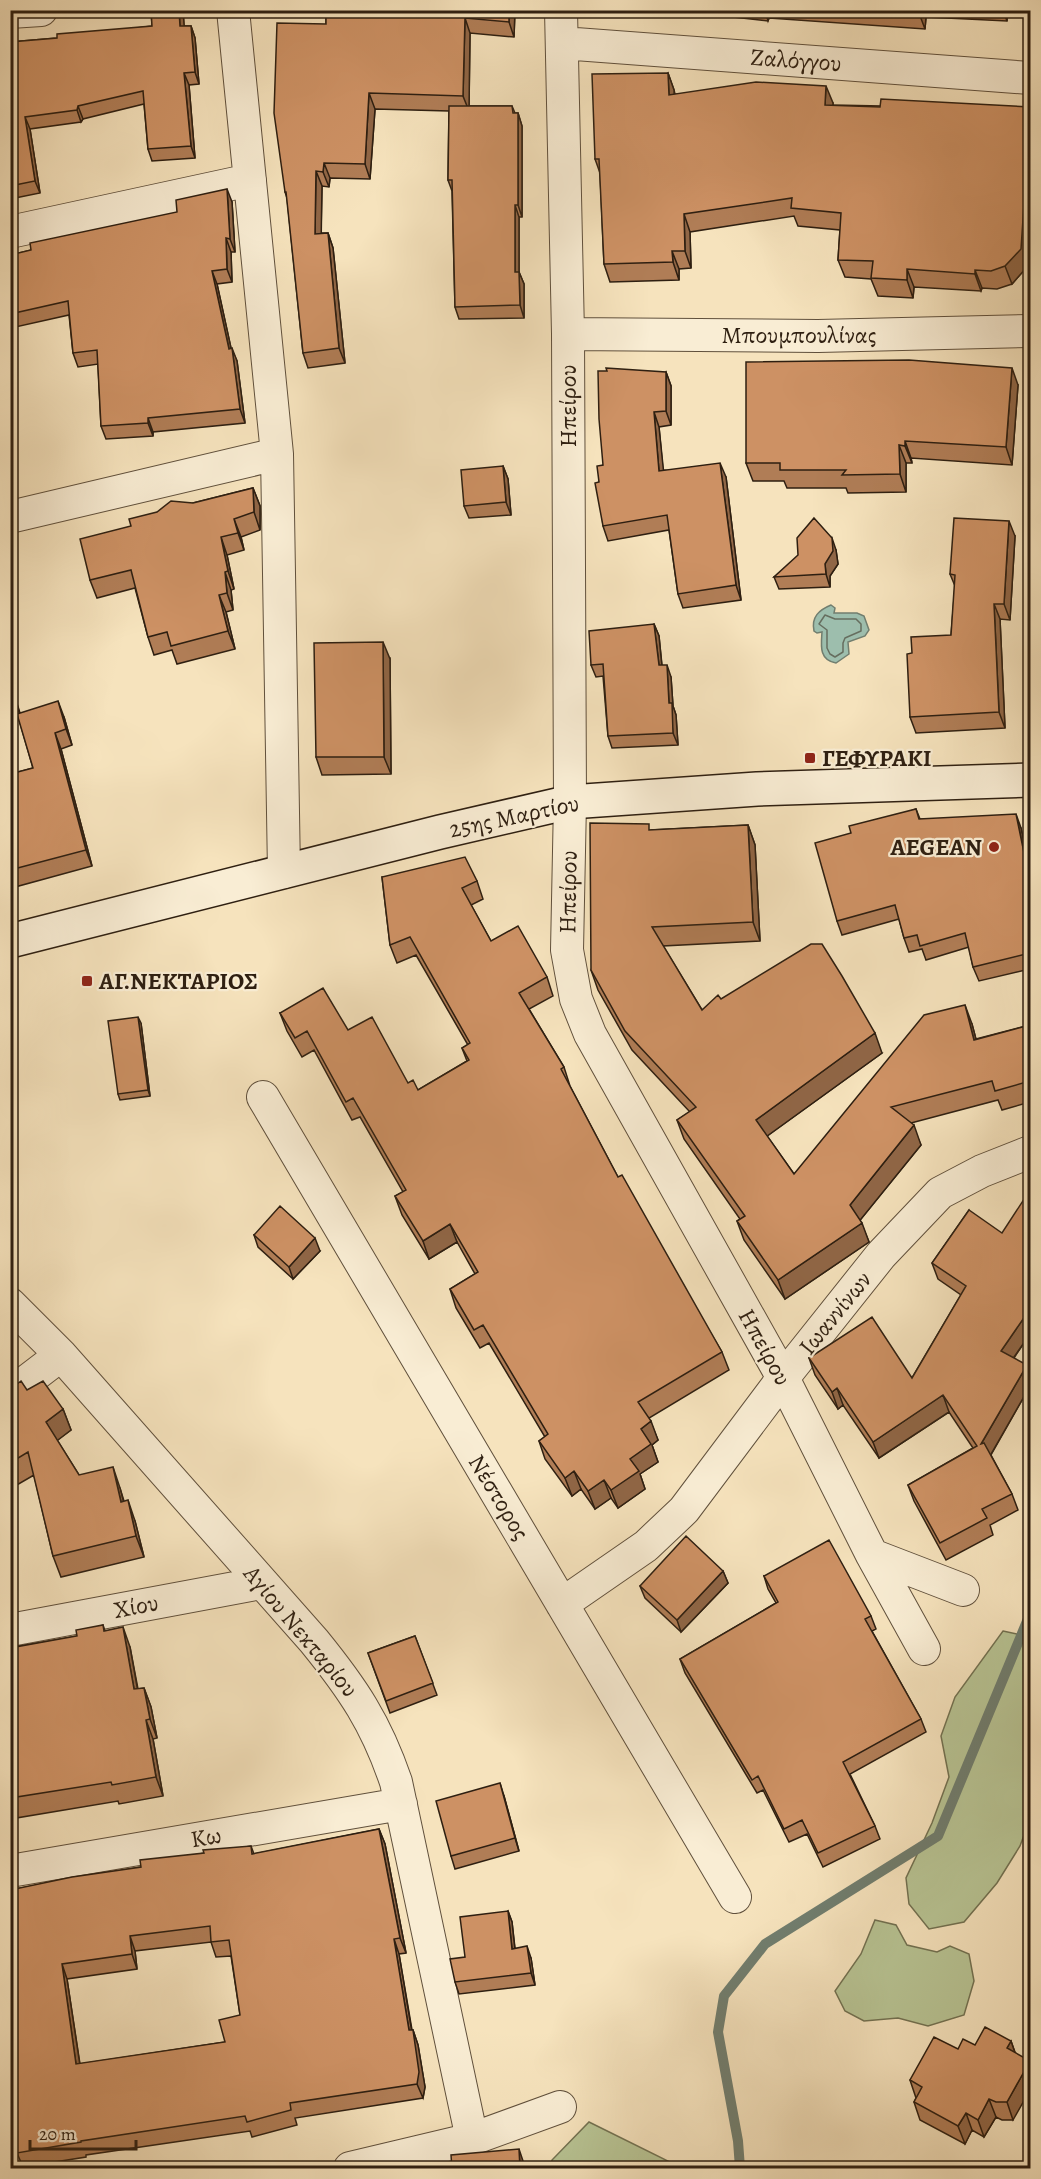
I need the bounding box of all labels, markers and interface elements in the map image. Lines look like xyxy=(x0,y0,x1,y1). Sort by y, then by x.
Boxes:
street label: Ζαλόγγου xyxy=(749,41,843,79)
street label: Μπουμπουλίνας xyxy=(721,319,877,351)
street label: Ηπείρου xyxy=(552,364,584,448)
place label: ΓΕΦΥΡΑΚΙ xyxy=(822,742,932,774)
marker: ΓΕΦΥΡΑΚΙ xyxy=(803,751,817,765)
street label: 25ης Μαρτίου xyxy=(446,787,582,845)
place label: AEGEAN xyxy=(889,831,983,863)
marker: AEGEAN xyxy=(987,840,1001,854)
street label: Ηπείρου xyxy=(551,850,585,934)
place label: ΑΓ.ΝΕΚΤΑΡΙΟΣ xyxy=(98,965,258,997)
marker: ΑΓ.ΝΕΚΤΑΡΙΟΣ xyxy=(80,974,94,988)
street label: Ιωαννίνων xyxy=(791,1264,879,1361)
street label: Ηπείρου xyxy=(731,1303,799,1391)
street label: Νέστορος xyxy=(461,1448,537,1546)
street label: Αγίου Νεκταρίου xyxy=(236,1558,366,1704)
street label: Χίου xyxy=(111,1586,161,1626)
street label: Κω xyxy=(188,1819,224,1855)
scale bar xyxy=(30,2113,136,2151)
text: 20 m xyxy=(39,2122,76,2146)

